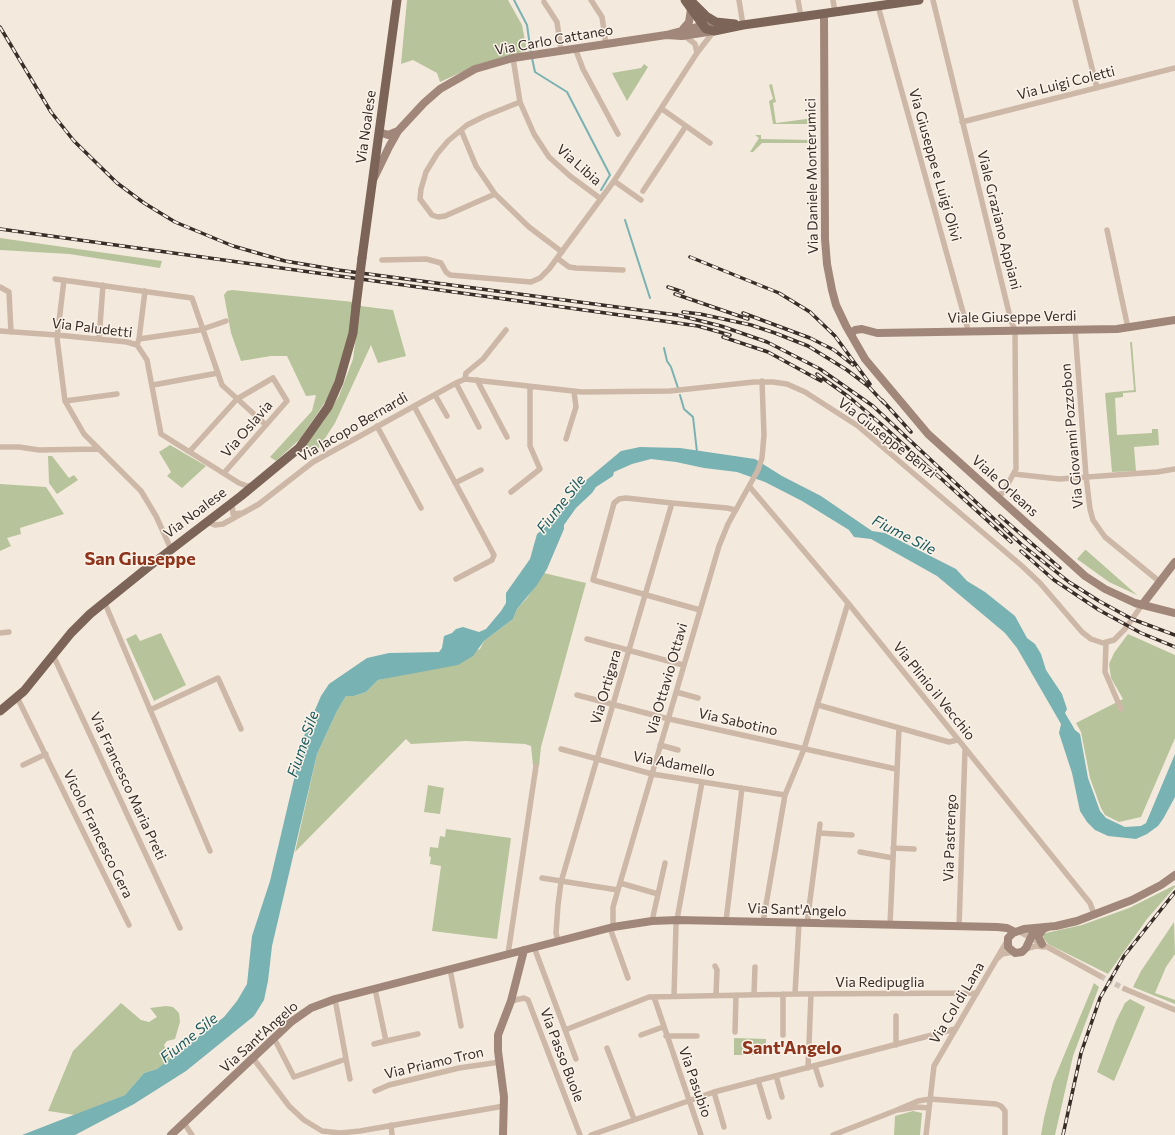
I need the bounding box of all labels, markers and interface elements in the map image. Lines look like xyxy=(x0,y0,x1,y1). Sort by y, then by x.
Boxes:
street label: Via Carlo Cattaneo xyxy=(494,21,614,59)
street label: Via Luigi Coletti xyxy=(1015,63,1117,103)
street label: Via Giuseppe e Luigi Olivi xyxy=(905,87,965,243)
street label: Via Noalese xyxy=(353,89,379,165)
street label: Via Daniele Monterumici xyxy=(802,98,822,254)
street label: Via Libia xyxy=(553,141,605,189)
street label: Viale Graziano Appiani xyxy=(974,149,1024,291)
street label: Viale Giuseppe Verdi xyxy=(947,307,1077,327)
street label: Via Paludetti xyxy=(51,315,133,341)
street label: Via Giovanni Pozzobon xyxy=(1057,363,1087,509)
street label: Via Jacopo Bernardi xyxy=(295,389,411,465)
street label: Via Giuseppe Benzi xyxy=(834,394,940,482)
street label: Via Oslavia xyxy=(218,397,276,461)
street label: Viale Orleans xyxy=(968,452,1042,520)
water label: Fiume Sile xyxy=(533,471,589,537)
street label: Via Noalese xyxy=(160,484,230,542)
water label: Fiume Sile xyxy=(869,511,939,559)
district label: San Giuseppe xyxy=(84,548,196,570)
street label: Via Ottavio Ottavi xyxy=(643,621,691,737)
street label: Via Plinio il Vecchio xyxy=(889,639,979,743)
street label: Via Ortigara xyxy=(587,648,625,726)
street label: Via Sabotino xyxy=(697,705,779,739)
water label: Fiume Sile xyxy=(283,708,323,780)
street label: Via Francesco Maria Preti xyxy=(86,709,170,863)
street label: Via Adamello xyxy=(632,748,716,780)
street label: Vicolo Francesco Gera xyxy=(60,767,136,901)
street label: Via Pastrengo xyxy=(940,794,960,882)
street label: Via Sant'Angelo xyxy=(747,900,847,920)
street label: Via Col di Lana xyxy=(926,959,988,1047)
street label: Via Redipuglia xyxy=(835,974,925,990)
street label: Via Sant'Angelo xyxy=(217,998,301,1076)
street label: Via Passo Buole xyxy=(536,1006,588,1104)
water label: Fiume Sile xyxy=(156,1009,222,1067)
district label: Sant'Angelo xyxy=(742,1037,842,1059)
street label: Via Priamo Tron xyxy=(383,1043,485,1083)
street label: Via Pasubio xyxy=(675,1044,715,1120)

